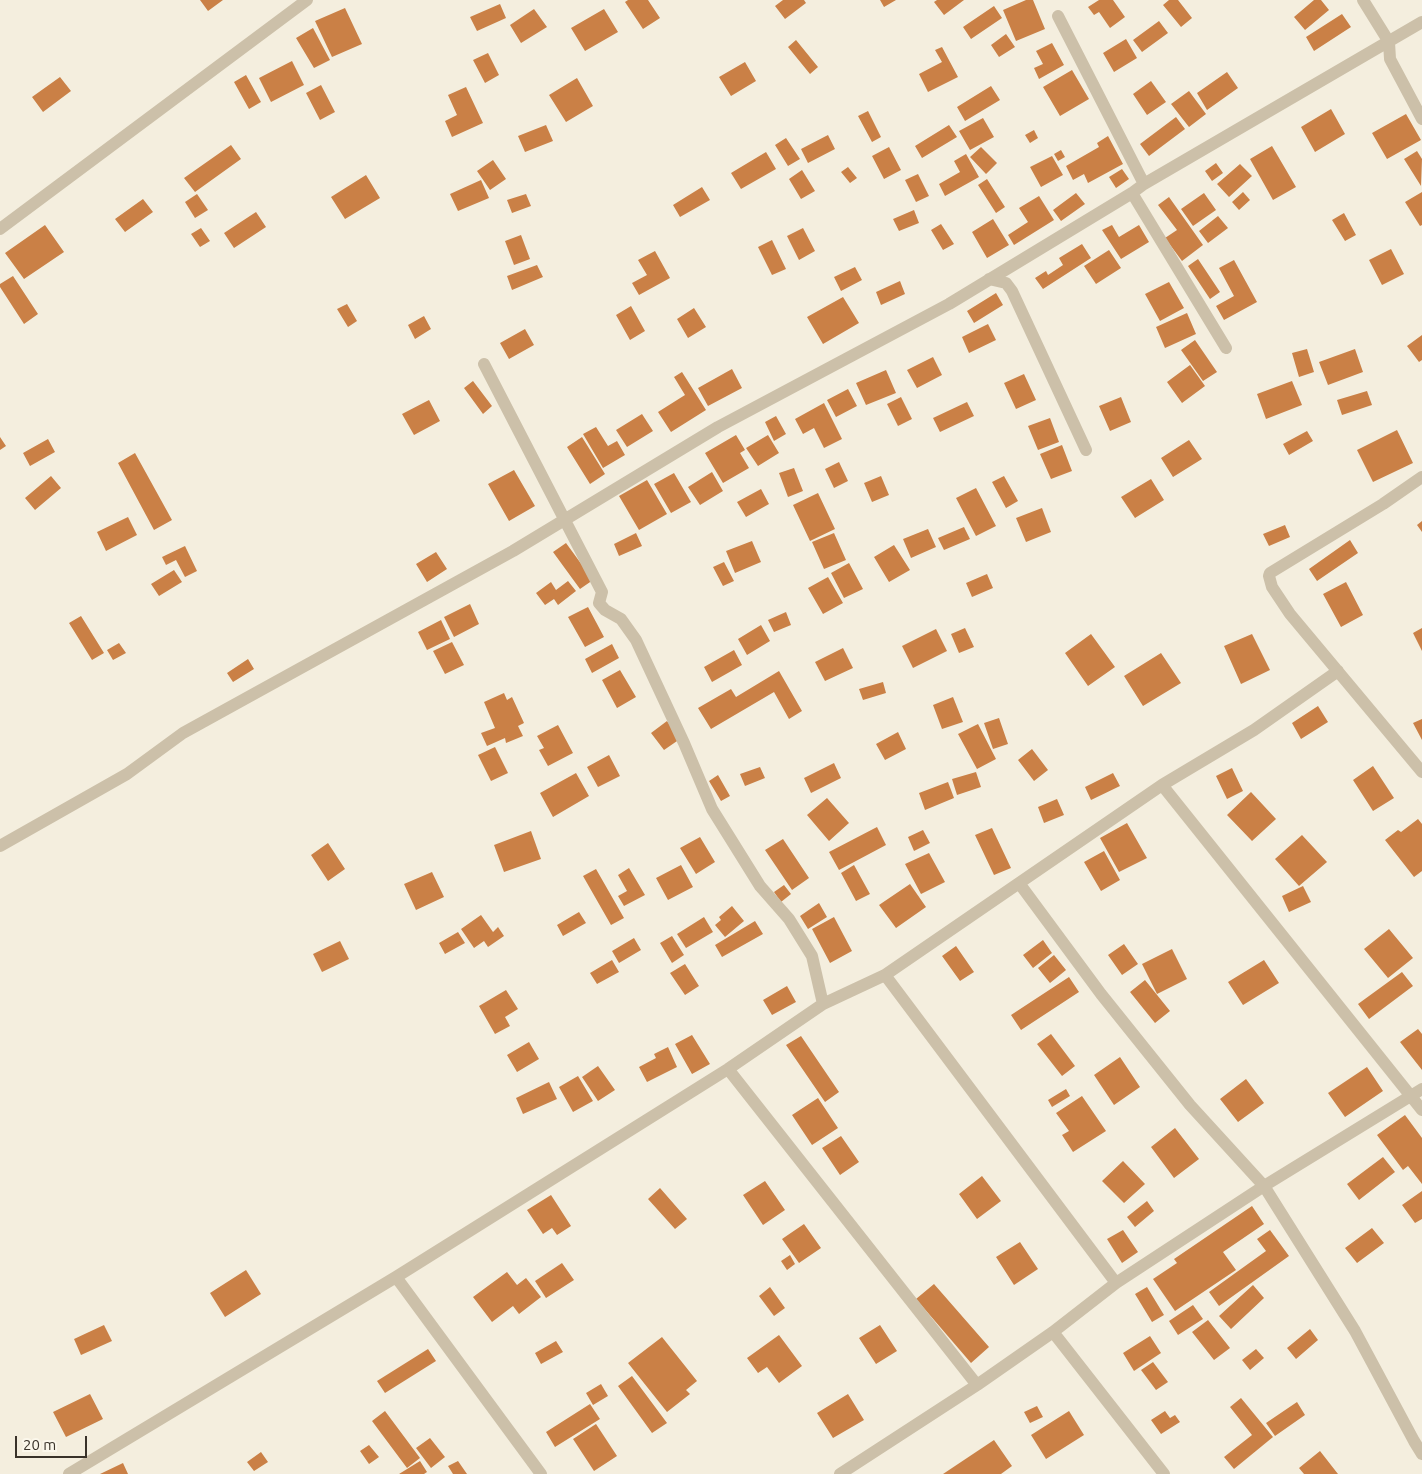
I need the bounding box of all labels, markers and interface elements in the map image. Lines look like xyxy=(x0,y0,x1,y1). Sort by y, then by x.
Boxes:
scale bar xyxy=(18,1426,90,1458)
text: 20 m xyxy=(23,1436,56,1453)

